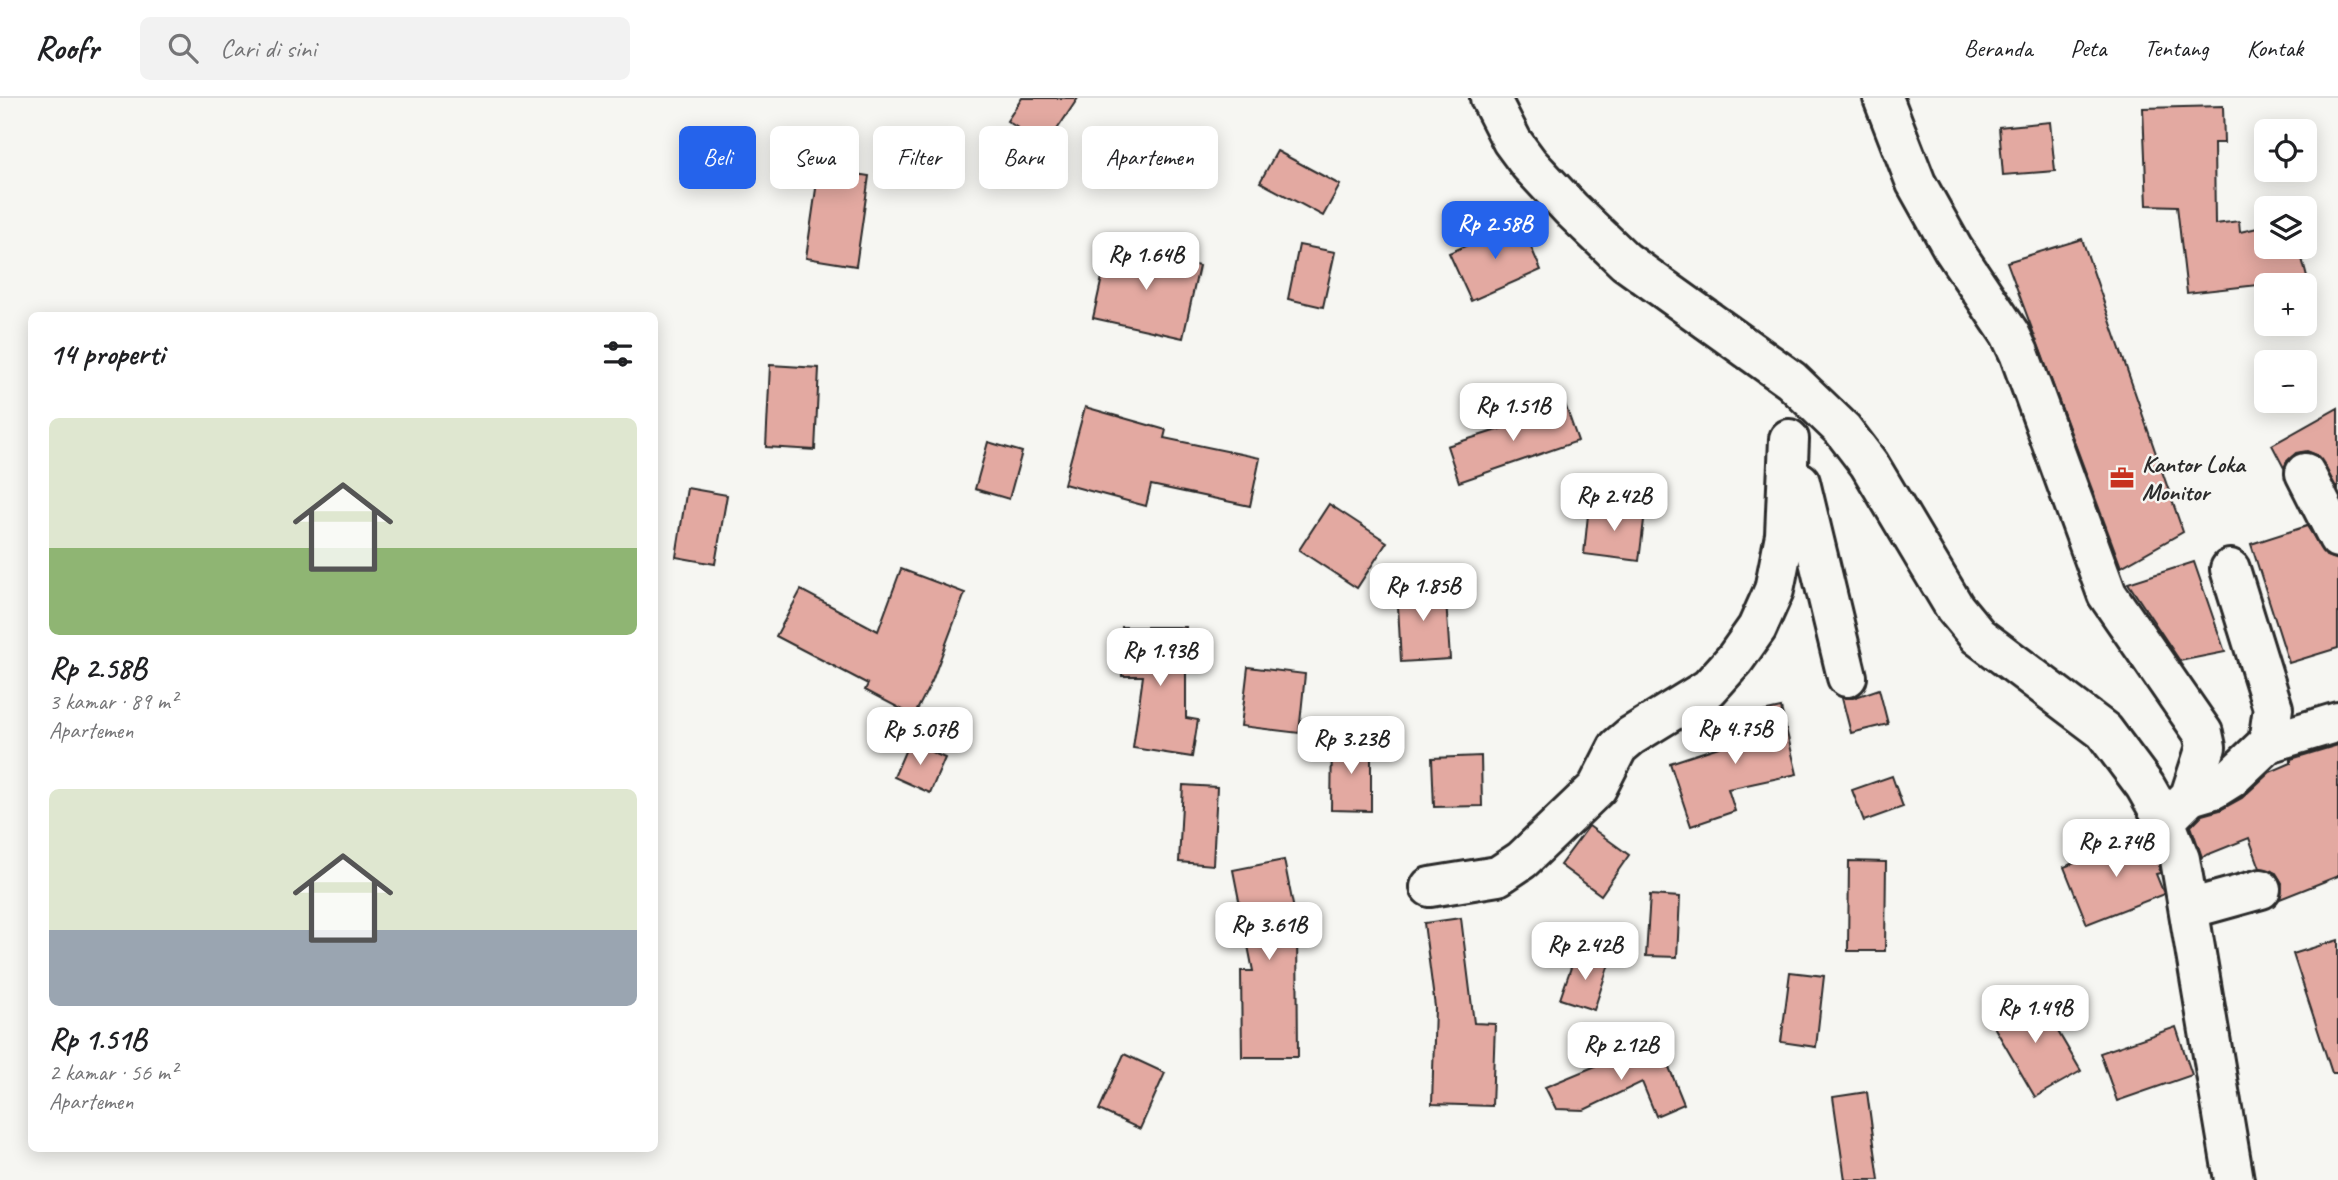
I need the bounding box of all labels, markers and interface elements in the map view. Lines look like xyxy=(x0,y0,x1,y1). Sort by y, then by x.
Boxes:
search box xyxy=(140,17,630,80)
text: Roofr xyxy=(35,27,98,69)
icon: search xyxy=(164,29,202,67)
text: Cari di sini xyxy=(220,32,316,65)
text: Beranda xyxy=(1964,33,2032,63)
text: Peta xyxy=(2070,33,2106,63)
text: Tentang xyxy=(2144,33,2209,63)
text: Kontak xyxy=(2247,33,2303,63)
map controls xyxy=(2254,119,2317,413)
button: locate xyxy=(2254,119,2317,182)
chip: Beli xyxy=(679,126,756,189)
chip: Sewa xyxy=(770,126,859,189)
chip: Filter xyxy=(873,126,965,189)
chip: Baru xyxy=(979,126,1068,189)
chip: Apartemen xyxy=(1082,126,1218,189)
button: layers xyxy=(2254,196,2317,259)
pin: Rp 2.58B xyxy=(1423,202,1567,261)
text: Rp 2.58B xyxy=(1458,209,1532,238)
pin: Rp 1.64B xyxy=(1074,232,1218,292)
text: Rp 1.64B xyxy=(1108,240,1184,269)
button: + xyxy=(2254,273,2317,336)
text: 14 properti xyxy=(49,335,164,373)
icon: filters xyxy=(599,335,637,373)
button: − xyxy=(2254,350,2317,413)
pin: Rp 1.51B xyxy=(1441,384,1585,443)
text: Rp 1.51B xyxy=(1476,391,1550,420)
place label: Kantor Loka Monitor xyxy=(2142,449,2247,507)
icon: home xyxy=(280,464,406,590)
office icon: Kantor Loka Monitor xyxy=(2108,464,2136,492)
pin: Rp 2.42B xyxy=(1542,474,1686,533)
text: Rp 2.42B xyxy=(1577,481,1651,510)
pin: Rp 1.85B xyxy=(1351,564,1495,623)
text: Rp 1.85B xyxy=(1386,571,1460,600)
pin: Rp 1.93B xyxy=(1088,628,1232,688)
text: Rp 1.93B xyxy=(1123,636,1197,665)
text: Rp 2.58B xyxy=(49,649,146,687)
text: 3 kamar · 89 m² xyxy=(49,687,177,716)
pin: Rp 4.75B xyxy=(1663,706,1807,766)
pin: Rp 5.07B xyxy=(848,708,992,767)
text: Rp 4.75B xyxy=(1698,714,1772,743)
text: Rp 5.07B xyxy=(883,715,957,744)
text: Apartemen xyxy=(49,716,133,745)
pin: Rp 3.23B xyxy=(1279,716,1423,776)
text: Rp 3.23B xyxy=(1314,724,1388,753)
pin: Rp 2.74B xyxy=(2044,820,2188,879)
text: Rp 2.74B xyxy=(2079,827,2153,856)
icon: home xyxy=(280,835,406,961)
pin: Rp 3.61B xyxy=(1197,902,1341,962)
text: Rp 3.61B xyxy=(1231,910,1307,939)
pin: Rp 2.42B xyxy=(1513,922,1657,982)
text: Rp 2.42B xyxy=(1548,930,1622,959)
pin: Rp 1.49B xyxy=(1963,986,2107,1045)
text: Rp 1.49B xyxy=(1998,993,2072,1022)
text: Rp 1.51B xyxy=(49,1020,146,1058)
pin: Rp 2.12B xyxy=(1549,1023,1693,1082)
text: Rp 2.12B xyxy=(1584,1030,1658,1059)
text: 2 kamar · 56 m² xyxy=(49,1058,177,1087)
text: Apartemen xyxy=(49,1087,133,1116)

